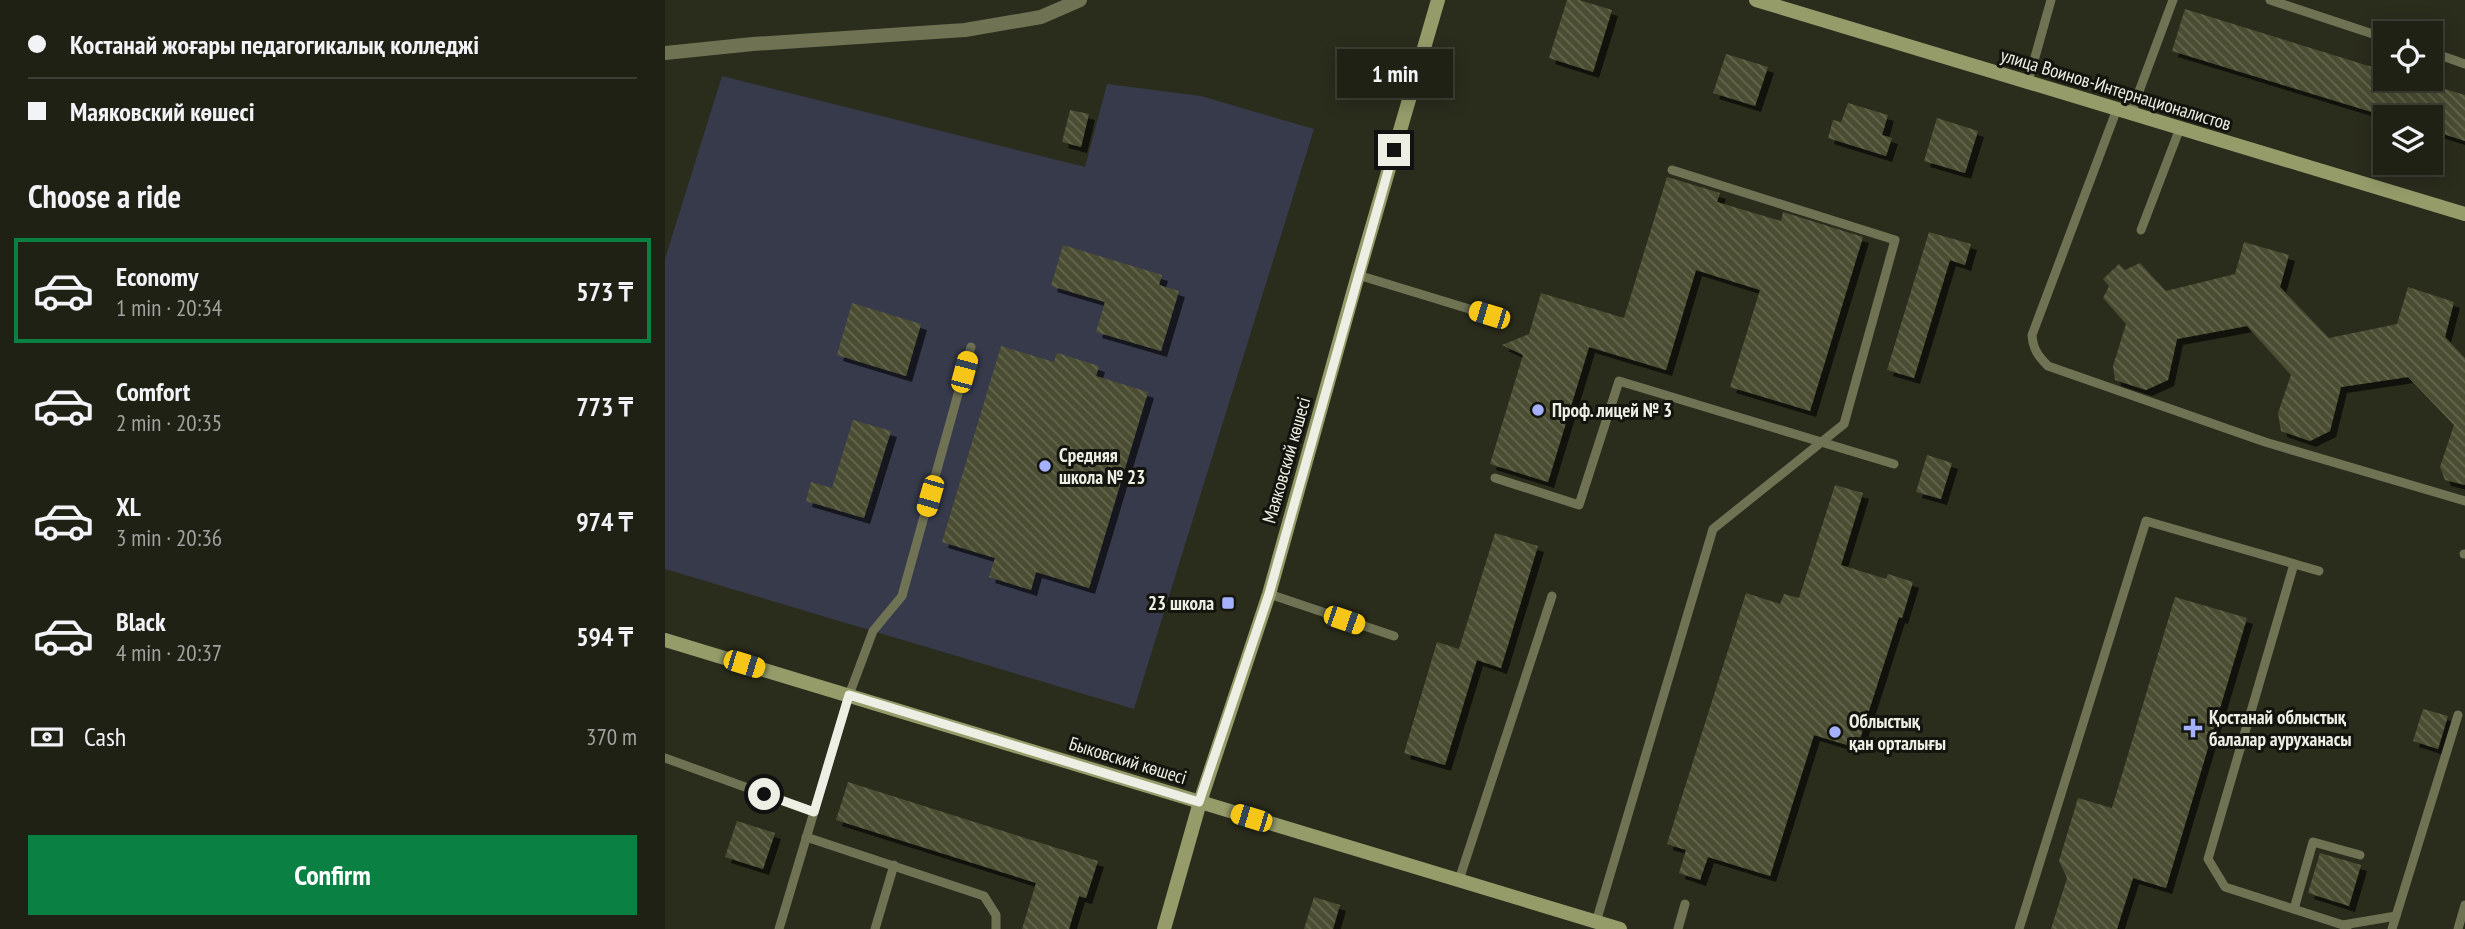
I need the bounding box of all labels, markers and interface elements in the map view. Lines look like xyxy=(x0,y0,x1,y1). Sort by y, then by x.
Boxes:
map controls xyxy=(2373,21,2443,175)
button: locate xyxy=(2373,21,2443,91)
text: Костанай жоғары педагогикалық колледжі xyxy=(70,28,479,61)
street label: улица Воинов-Интернационалистов xyxy=(1998,42,2234,136)
callout: 1 min xyxy=(1336,48,1452,97)
text: 1 min xyxy=(1372,59,1418,88)
text: Маяковский көшесі xyxy=(70,95,255,128)
button: layers xyxy=(2373,105,2443,175)
route end xyxy=(1378,134,1410,166)
text: Choose a ride xyxy=(28,175,181,217)
icon: car xyxy=(32,259,95,322)
text: Economy xyxy=(116,260,198,293)
text: 573 ₸ xyxy=(576,275,633,308)
text: 1 min · 20:34 xyxy=(116,293,222,322)
car xyxy=(1466,299,1513,331)
car xyxy=(949,349,980,395)
icon: car xyxy=(32,374,95,437)
text: Comfort xyxy=(116,375,190,408)
text: 773 ₸ xyxy=(576,390,633,423)
street label: Маяковский көшесі xyxy=(1257,394,1315,526)
place label: Проф. лицей № 3 xyxy=(1552,398,1672,422)
marker: Проф. лицей № 3 xyxy=(1530,402,1546,418)
text: 2 min · 20:35 xyxy=(116,408,222,437)
place label: Средняя школа № 23 xyxy=(1059,443,1145,489)
marker: Средняя школа № 23 xyxy=(1037,458,1053,474)
car xyxy=(915,473,946,519)
icon: car xyxy=(32,489,95,552)
text: XL xyxy=(116,490,141,523)
text: 974 ₸ xyxy=(576,505,633,538)
text: 3 min · 20:36 xyxy=(116,523,222,552)
place label: 23 школа xyxy=(1148,591,1214,615)
marker: 23 школа xyxy=(1220,595,1236,611)
car xyxy=(1321,603,1368,637)
icon: car xyxy=(32,604,95,667)
text: Black xyxy=(116,605,166,638)
text: 594 ₸ xyxy=(576,620,633,653)
text: 4 min · 20:37 xyxy=(116,638,222,667)
car xyxy=(721,648,768,680)
place label: Қостанай облыстық балалар ауруханасы xyxy=(2209,705,2352,751)
place label: Облыстық қан орталығы xyxy=(1849,709,1946,755)
icon: cash xyxy=(28,718,66,756)
marker: Қостанай облыстық балалар ауруханасы xyxy=(2183,718,2203,738)
text: Cash xyxy=(84,720,126,753)
text: 370 m xyxy=(586,722,637,751)
marker: Облыстық қан орталығы xyxy=(1827,724,1843,740)
street label: Быковский көшесі xyxy=(1066,731,1190,789)
route start xyxy=(748,778,780,810)
car xyxy=(1228,802,1275,834)
button: Confirm xyxy=(28,835,637,915)

